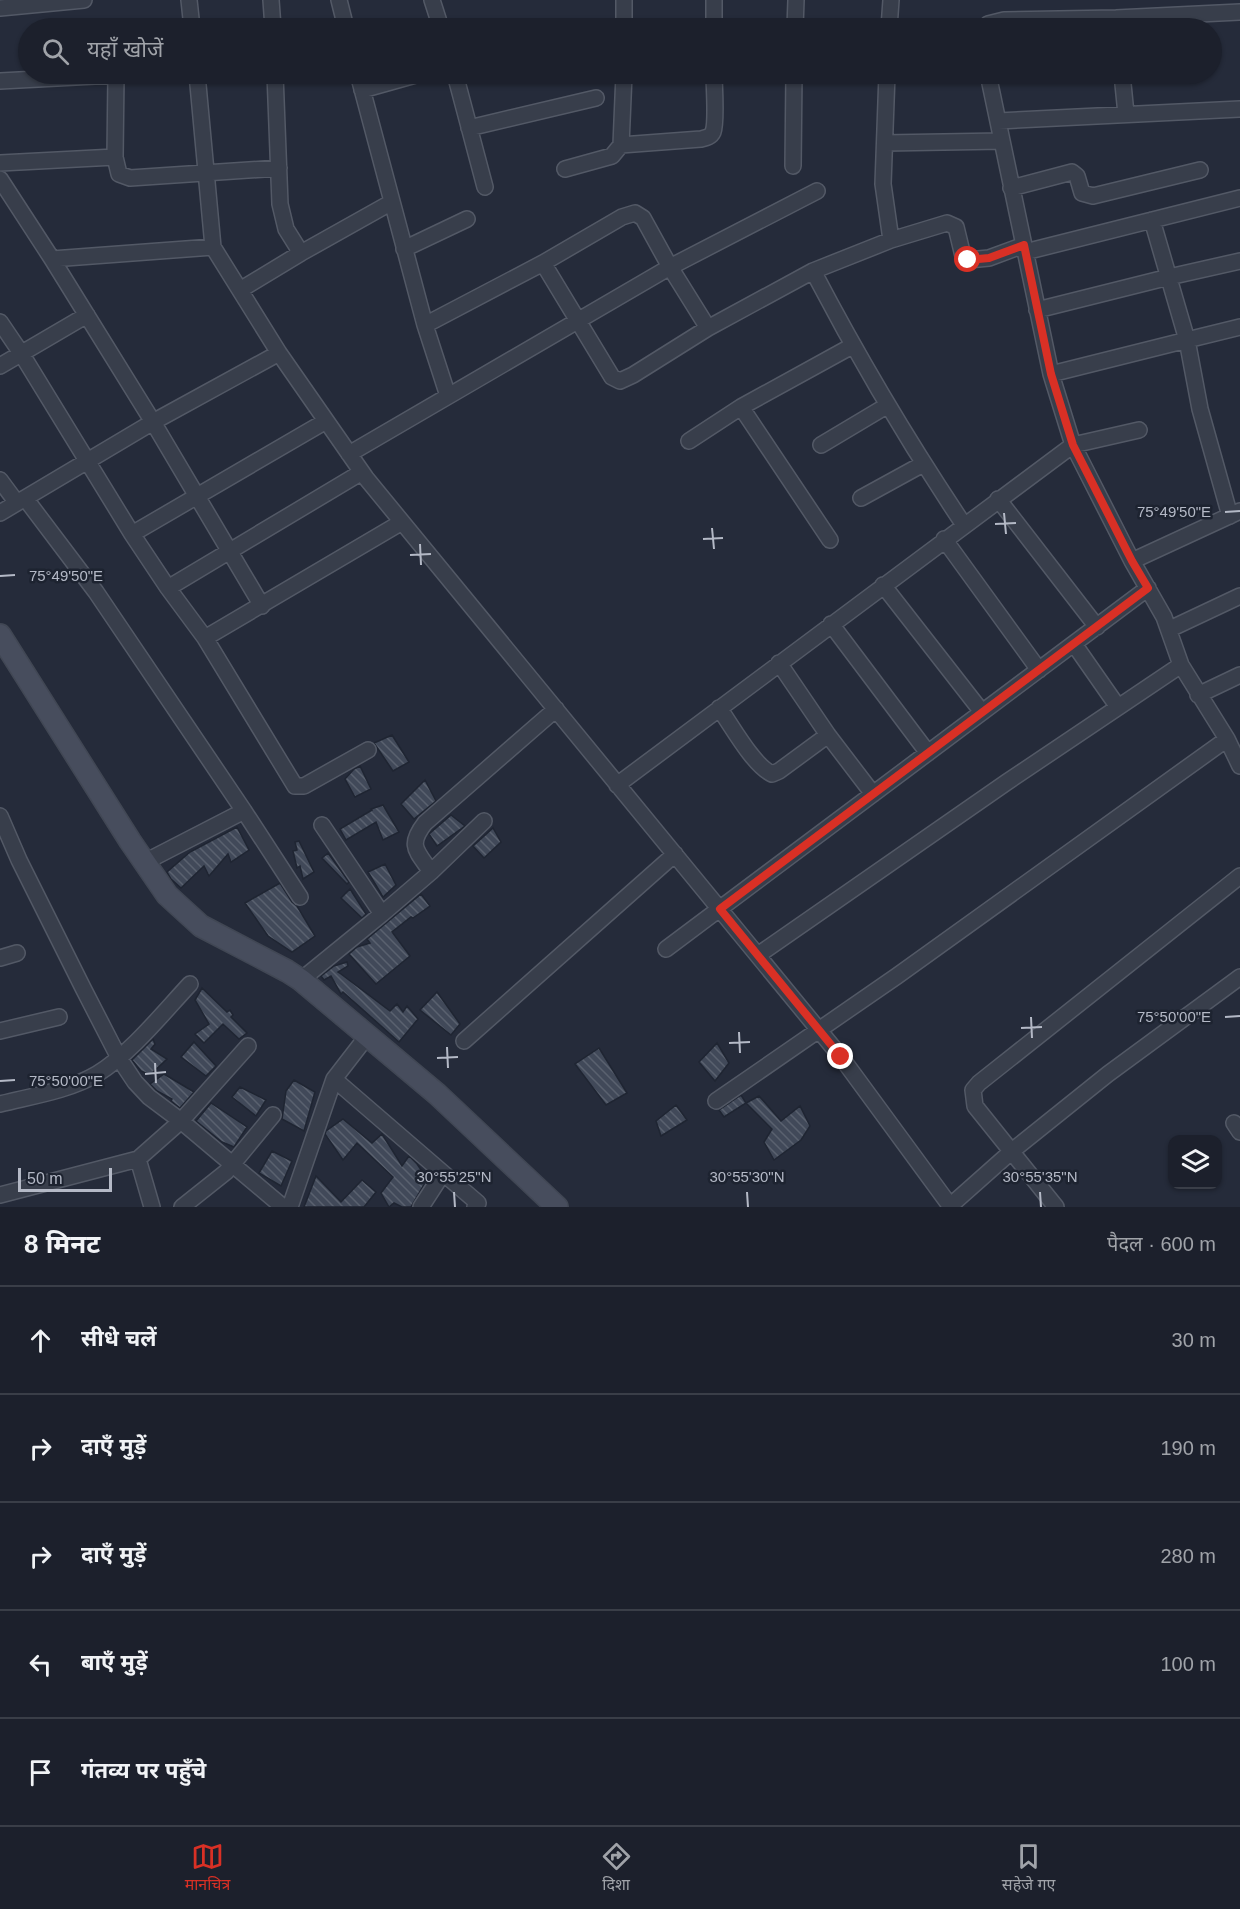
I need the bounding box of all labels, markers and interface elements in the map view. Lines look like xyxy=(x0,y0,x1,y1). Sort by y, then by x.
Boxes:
search box xyxy=(18,18,1222,84)
icon: search xyxy=(39,35,72,68)
text: यहाँ खोजें xyxy=(87,37,163,62)
route start xyxy=(954,246,980,272)
text: 75°49'50"E xyxy=(1137,503,1211,520)
text: 75°49'50"E xyxy=(29,567,103,584)
text: 75°50'00"E xyxy=(1137,1008,1211,1025)
route end xyxy=(827,1043,853,1069)
text: 75°50'00"E xyxy=(29,1072,103,1089)
map controls xyxy=(1168,1135,1222,1189)
button: layers xyxy=(1168,1135,1222,1189)
scale bar xyxy=(18,1165,112,1192)
text: 30°55'25"N xyxy=(416,1168,492,1185)
text: 30°55'30"N xyxy=(709,1168,785,1185)
text: 30°55'35"N xyxy=(1002,1168,1078,1185)
text: 50 m xyxy=(27,1170,63,1187)
text: 8 मिनट xyxy=(24,1229,100,1259)
text: पैदल · 600 m xyxy=(1107,1233,1216,1255)
icon: ahead xyxy=(24,1324,57,1357)
text: सीधे चलें xyxy=(81,1326,156,1351)
text: 30 m xyxy=(1172,1329,1216,1351)
icon: right xyxy=(24,1432,57,1465)
text: दाएँ मुड़ें xyxy=(81,1434,146,1459)
text: 190 m xyxy=(1160,1437,1216,1459)
icon: right xyxy=(24,1540,57,1573)
text: दाएँ मुड़ें xyxy=(81,1542,146,1567)
text: 280 m xyxy=(1160,1545,1216,1567)
icon: left xyxy=(24,1648,57,1681)
text: बाएँ मुड़ें xyxy=(81,1650,147,1675)
text: 100 m xyxy=(1160,1653,1216,1675)
icon: arrive xyxy=(24,1756,57,1789)
text: गंतव्य पर पहुँचे xyxy=(81,1758,206,1783)
tab: मानचित्र xyxy=(185,1840,230,1897)
tab: दिशा xyxy=(600,1840,633,1897)
tab: सहेजे गए xyxy=(1002,1840,1055,1897)

